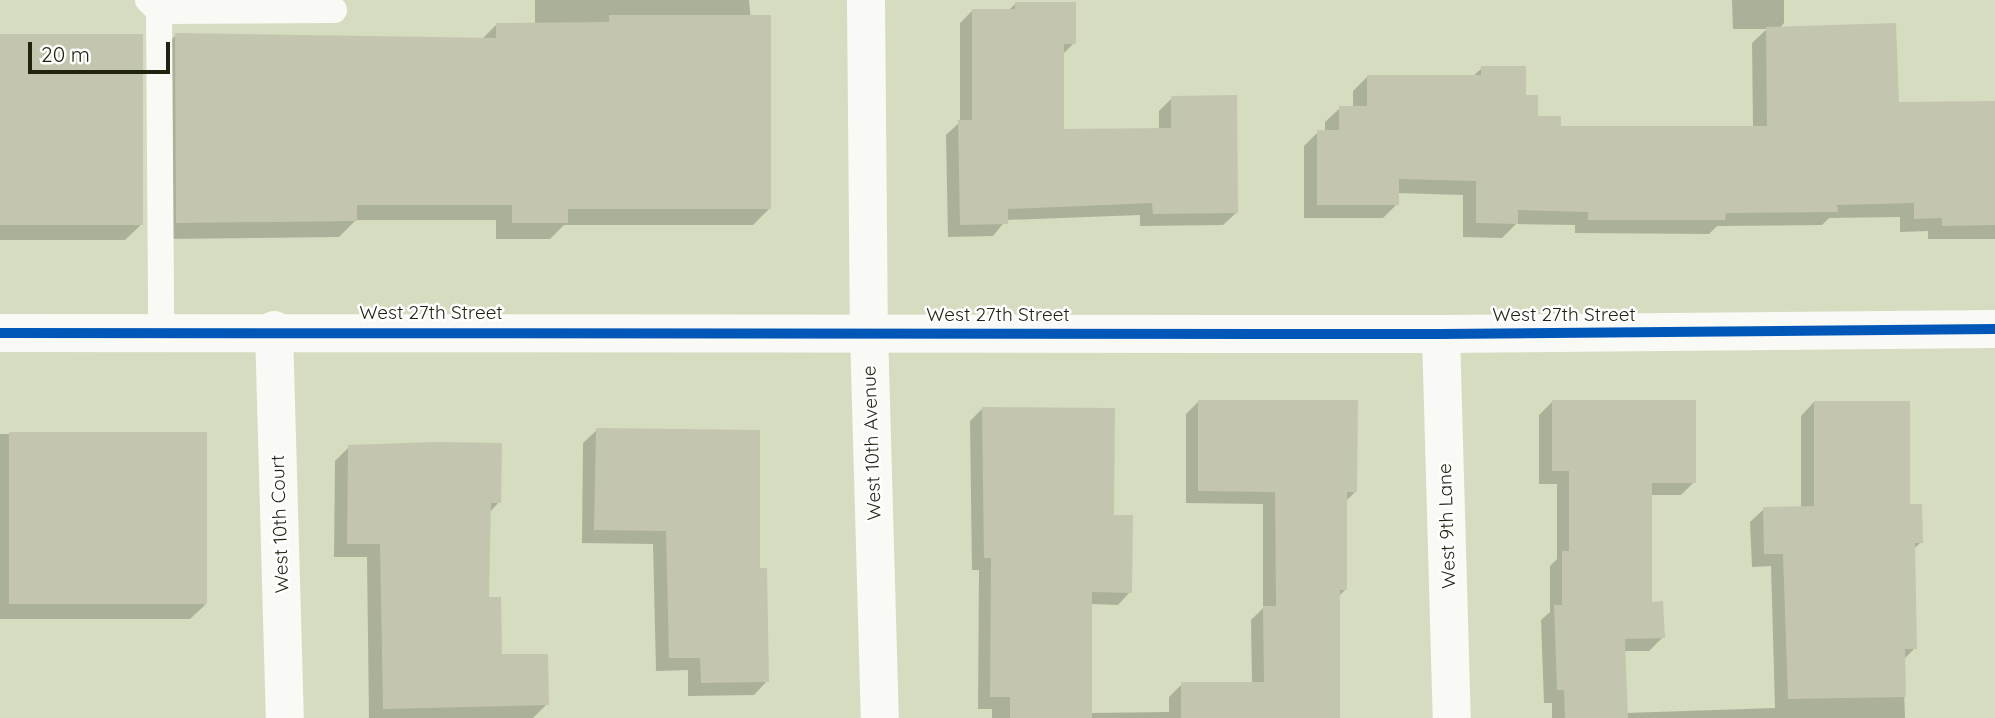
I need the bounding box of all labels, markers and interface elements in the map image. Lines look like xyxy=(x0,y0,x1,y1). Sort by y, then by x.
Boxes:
scale bar xyxy=(32,28,173,72)
text: 20 m xyxy=(41,41,90,67)
street label: West 27th Street xyxy=(359,302,503,324)
street label: West 27th Street xyxy=(926,304,1070,326)
street label: West 27th Street xyxy=(1492,304,1636,326)
street label: West 10th Avenue xyxy=(858,365,886,521)
street label: West 10th Court xyxy=(266,454,294,594)
street label: West 9th Lane xyxy=(1433,463,1461,589)

